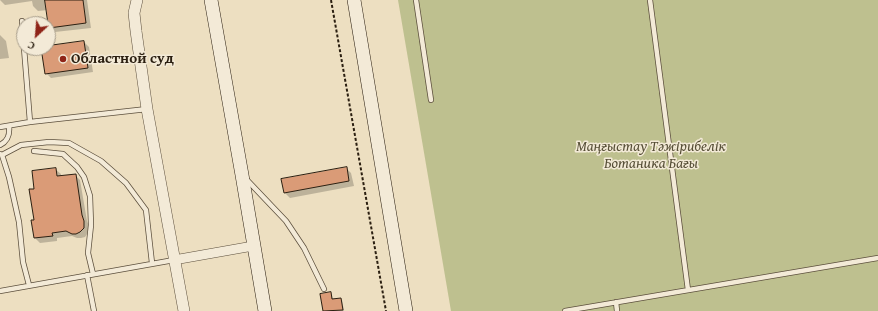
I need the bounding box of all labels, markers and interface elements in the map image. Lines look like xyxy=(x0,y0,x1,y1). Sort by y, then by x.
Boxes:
north arrow xyxy=(16,16,56,56)
text: С xyxy=(25,37,37,54)
place label: Областной суд xyxy=(71,50,174,68)
marker: Областной суд xyxy=(58,54,68,64)
park label: Маңғыстау Тәжірибелік Ботаника Бағы xyxy=(576,138,726,173)

